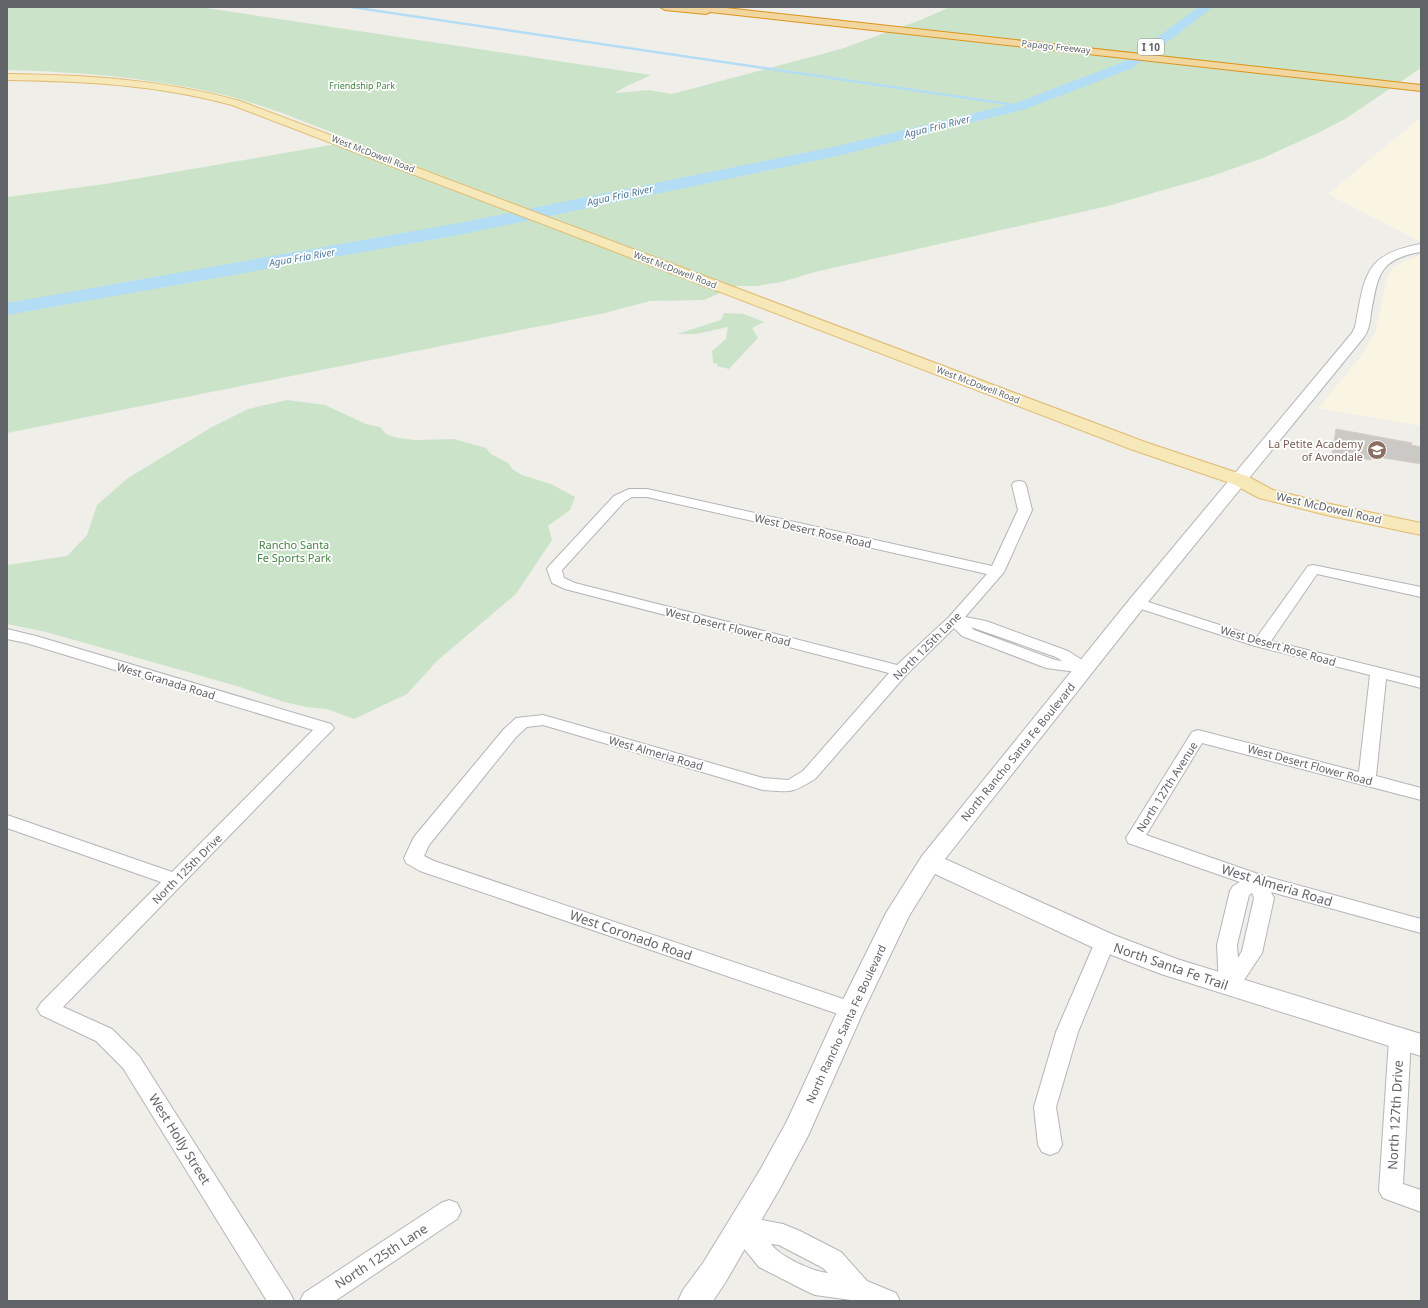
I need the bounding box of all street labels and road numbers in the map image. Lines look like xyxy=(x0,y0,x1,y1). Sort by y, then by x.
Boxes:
street label: Papago Freeway xyxy=(1021,36,1092,57)
road number: I 10 xyxy=(1138,39,1164,55)
street label: West McDowell Road xyxy=(330,132,417,175)
street label: West McDowell Road xyxy=(632,248,719,291)
street label: West McDowell Road xyxy=(935,363,1022,406)
street label: West McDowell Road xyxy=(1275,488,1383,527)
street label: West Desert Rose Road xyxy=(753,510,873,551)
street label: West Desert Flower Road xyxy=(664,604,793,649)
street label: North 125th Lane xyxy=(889,608,964,683)
street label: West Desert Rose Road xyxy=(1219,622,1338,669)
street label: West Granada Road xyxy=(115,658,217,703)
street label: North Rancho Santa Fe Boulevard xyxy=(957,679,1078,824)
street label: West Almeria Road xyxy=(607,732,705,773)
street label: North 127th Avenue xyxy=(1133,739,1201,835)
street label: West Desert Flower Road xyxy=(1246,741,1374,788)
street label: North 125th Drive xyxy=(148,830,225,907)
street label: West Almeria Road xyxy=(1219,860,1335,910)
street label: West Coronado Road xyxy=(567,906,695,964)
street label: North Santa Fe Trail xyxy=(1111,938,1231,994)
street label: North Rancho Santa Fe Boulevard xyxy=(802,942,889,1106)
street label: North 127th Drive xyxy=(1383,1060,1407,1170)
street label: West Holly Street xyxy=(145,1090,215,1188)
street label: North 125th Lane xyxy=(331,1219,431,1293)

